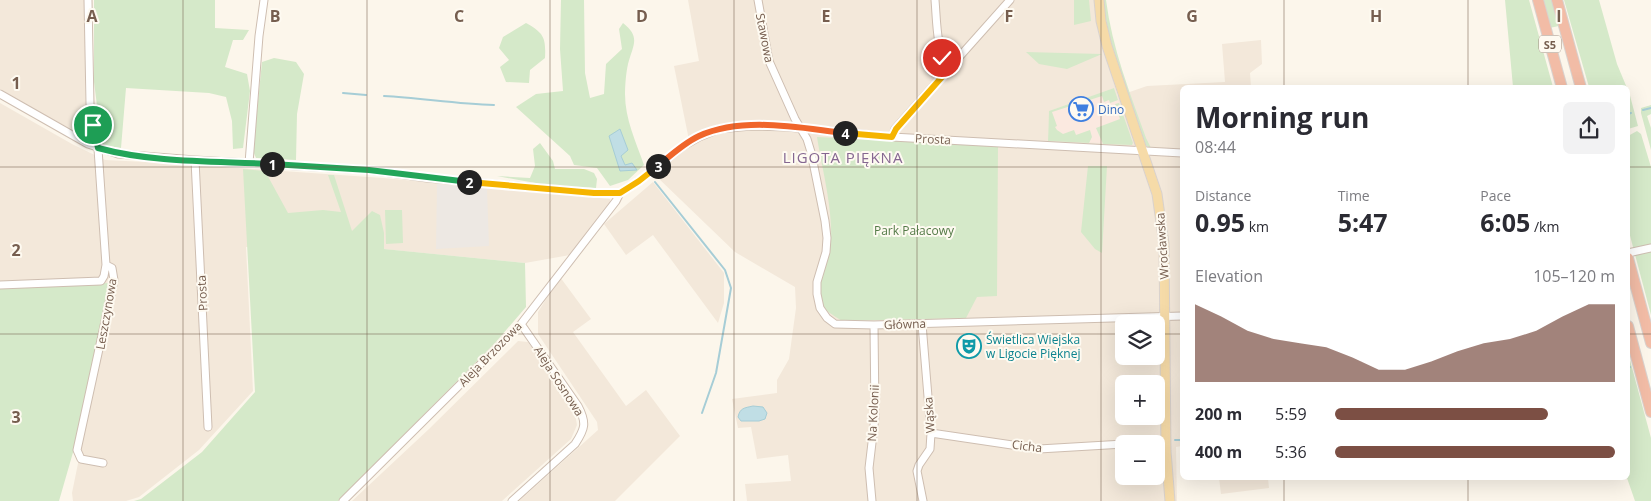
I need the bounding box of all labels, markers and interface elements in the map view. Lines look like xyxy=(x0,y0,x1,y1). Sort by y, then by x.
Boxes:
text: A xyxy=(86,5,98,27)
text: B xyxy=(270,5,280,27)
text: C xyxy=(454,5,464,27)
text: D xyxy=(636,5,648,27)
text: E xyxy=(822,5,831,27)
text: F xyxy=(1005,5,1013,27)
text: G xyxy=(1186,5,1198,27)
text: H xyxy=(1370,5,1382,27)
text: I xyxy=(1556,5,1562,27)
street label: Stawowa xyxy=(752,12,778,64)
road number: S5 xyxy=(1539,36,1561,52)
pin xyxy=(921,37,963,79)
icon: check xyxy=(928,44,956,72)
text: 1 xyxy=(11,72,21,94)
supermarket icon: Dino xyxy=(1068,96,1094,122)
text: Morning run xyxy=(1195,98,1369,136)
place label: Dino xyxy=(1098,101,1124,118)
button: share xyxy=(1563,102,1615,154)
pin xyxy=(72,104,114,146)
icon: arrive xyxy=(79,111,107,139)
pin: 4 xyxy=(832,120,858,146)
text: 4 xyxy=(841,124,850,143)
street label: Prosta xyxy=(915,130,951,148)
text: 08:44 xyxy=(1195,136,1236,158)
district label: LIGOTA PIĘKNA xyxy=(783,147,903,167)
pin: 1 xyxy=(260,152,284,176)
pin: 3 xyxy=(646,154,670,178)
text: 1 xyxy=(268,155,277,174)
text: 3 xyxy=(654,157,663,176)
pin: 2 xyxy=(456,170,482,194)
text: 2 xyxy=(465,173,474,192)
text: Distance xyxy=(1195,186,1251,205)
text: Time xyxy=(1338,186,1370,205)
text: Pace xyxy=(1480,186,1511,205)
text: 0.95 xyxy=(1195,205,1245,239)
text: 5:47 xyxy=(1338,205,1388,239)
text: 6:05 xyxy=(1480,205,1530,239)
street label: Wrocławska xyxy=(1151,212,1173,280)
text: km xyxy=(1245,217,1269,236)
text: /km xyxy=(1530,217,1559,236)
park label: Park Pałacowy xyxy=(874,222,955,239)
text: 2 xyxy=(11,239,21,261)
text: Elevation xyxy=(1195,265,1263,287)
text: 105–120 m xyxy=(1533,265,1615,287)
street label: Prosta xyxy=(193,275,211,311)
street label: Leszczynowa xyxy=(91,277,121,351)
street label: Główna xyxy=(884,315,926,333)
map controls xyxy=(1115,315,1165,485)
button: layers xyxy=(1115,315,1165,365)
street label: Aleja Brzozowa xyxy=(455,318,525,390)
place label: Świetlica Wiejska w Ligocie Pięknej xyxy=(986,331,1081,362)
theatre icon: Świetlica Wiejska w Ligocie Pięknej xyxy=(956,333,982,359)
street label: Aleja Sosnowa xyxy=(530,343,588,419)
button: + xyxy=(1115,375,1165,425)
street label: Na Kolonii xyxy=(863,384,883,442)
street label: Wąska xyxy=(919,396,939,434)
text: 200 m xyxy=(1195,403,1242,425)
text: 5:59 xyxy=(1275,403,1307,425)
text: 3 xyxy=(11,406,21,428)
button: − xyxy=(1115,435,1165,485)
street label: Cicha xyxy=(1011,436,1043,456)
text: 400 m xyxy=(1195,441,1242,463)
text: 5:36 xyxy=(1275,441,1307,463)

